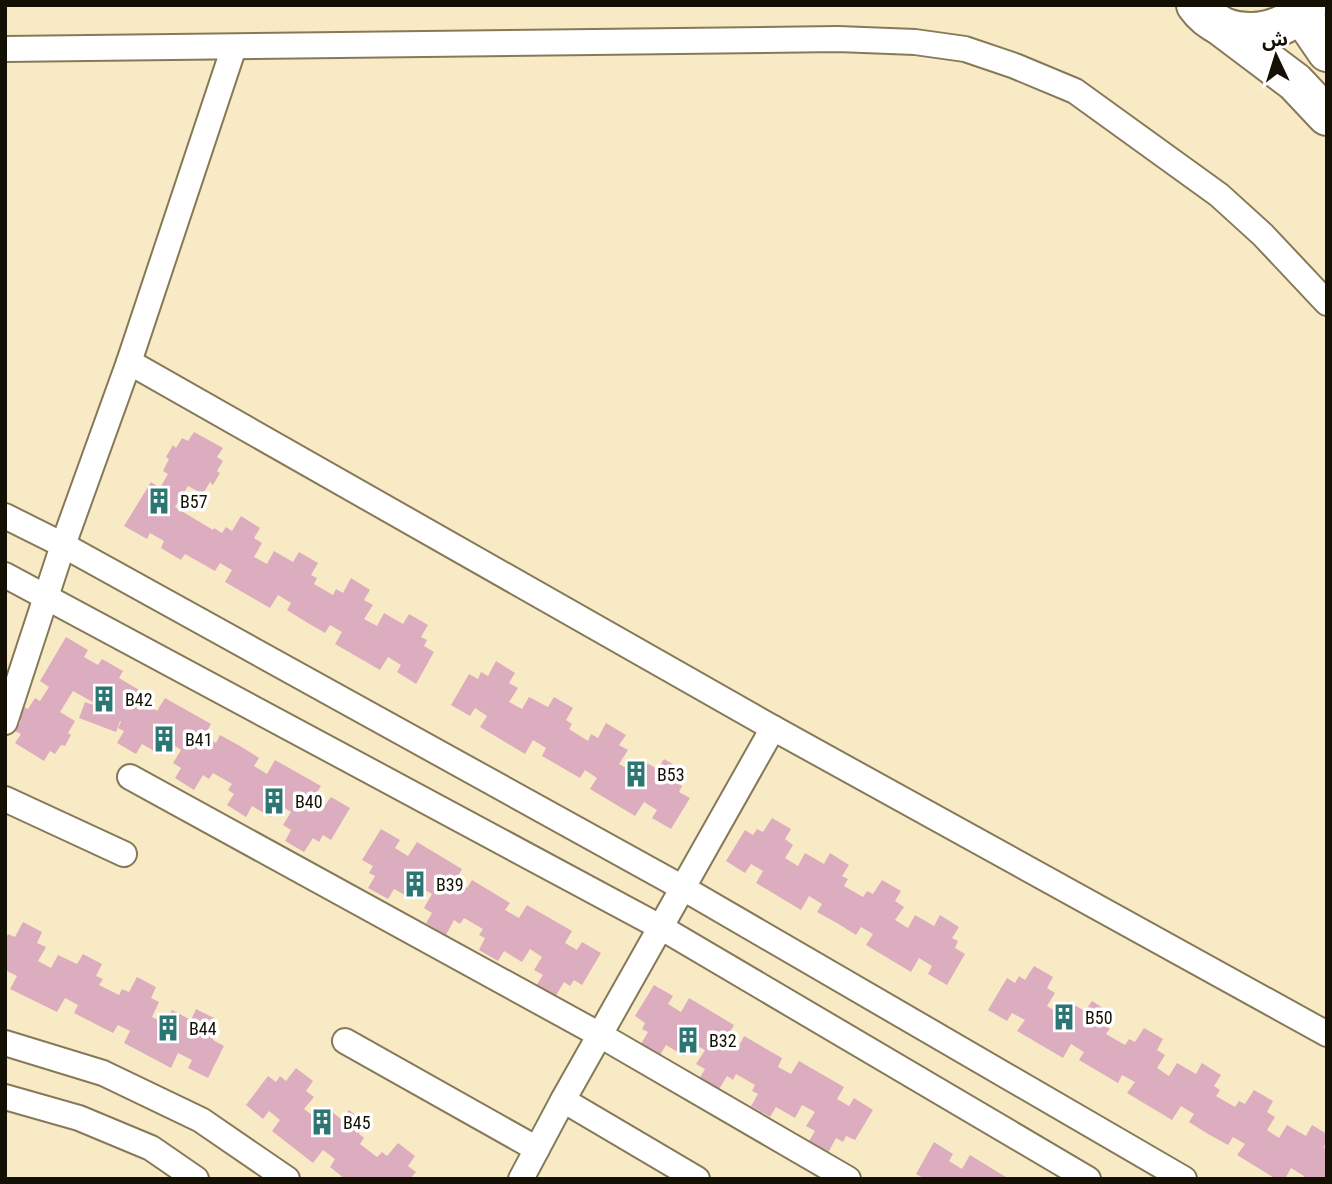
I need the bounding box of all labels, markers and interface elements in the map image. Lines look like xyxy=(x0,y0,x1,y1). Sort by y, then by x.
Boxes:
north arrow xyxy=(1241,21,1311,91)
text: ش xyxy=(1261,27,1289,52)
building icon: B57 xyxy=(144,486,174,516)
place label: B57 xyxy=(180,491,208,512)
building icon: B42 xyxy=(89,684,119,714)
place label: B42 xyxy=(125,689,153,710)
building icon: B41 xyxy=(149,724,179,754)
place label: B41 xyxy=(185,729,213,750)
building icon: B53 xyxy=(621,759,651,789)
place label: B53 xyxy=(657,764,685,785)
building icon: B40 xyxy=(259,786,289,816)
place label: B40 xyxy=(295,791,323,812)
building icon: B39 xyxy=(400,869,430,899)
place label: B39 xyxy=(436,874,464,895)
building icon: B50 xyxy=(1049,1002,1079,1032)
place label: B50 xyxy=(1085,1007,1113,1028)
building icon: B44 xyxy=(153,1013,183,1043)
place label: B44 xyxy=(189,1018,217,1039)
building icon: B32 xyxy=(673,1025,703,1055)
place label: B32 xyxy=(709,1030,737,1051)
building icon: B45 xyxy=(307,1107,337,1137)
place label: B45 xyxy=(343,1112,371,1133)

